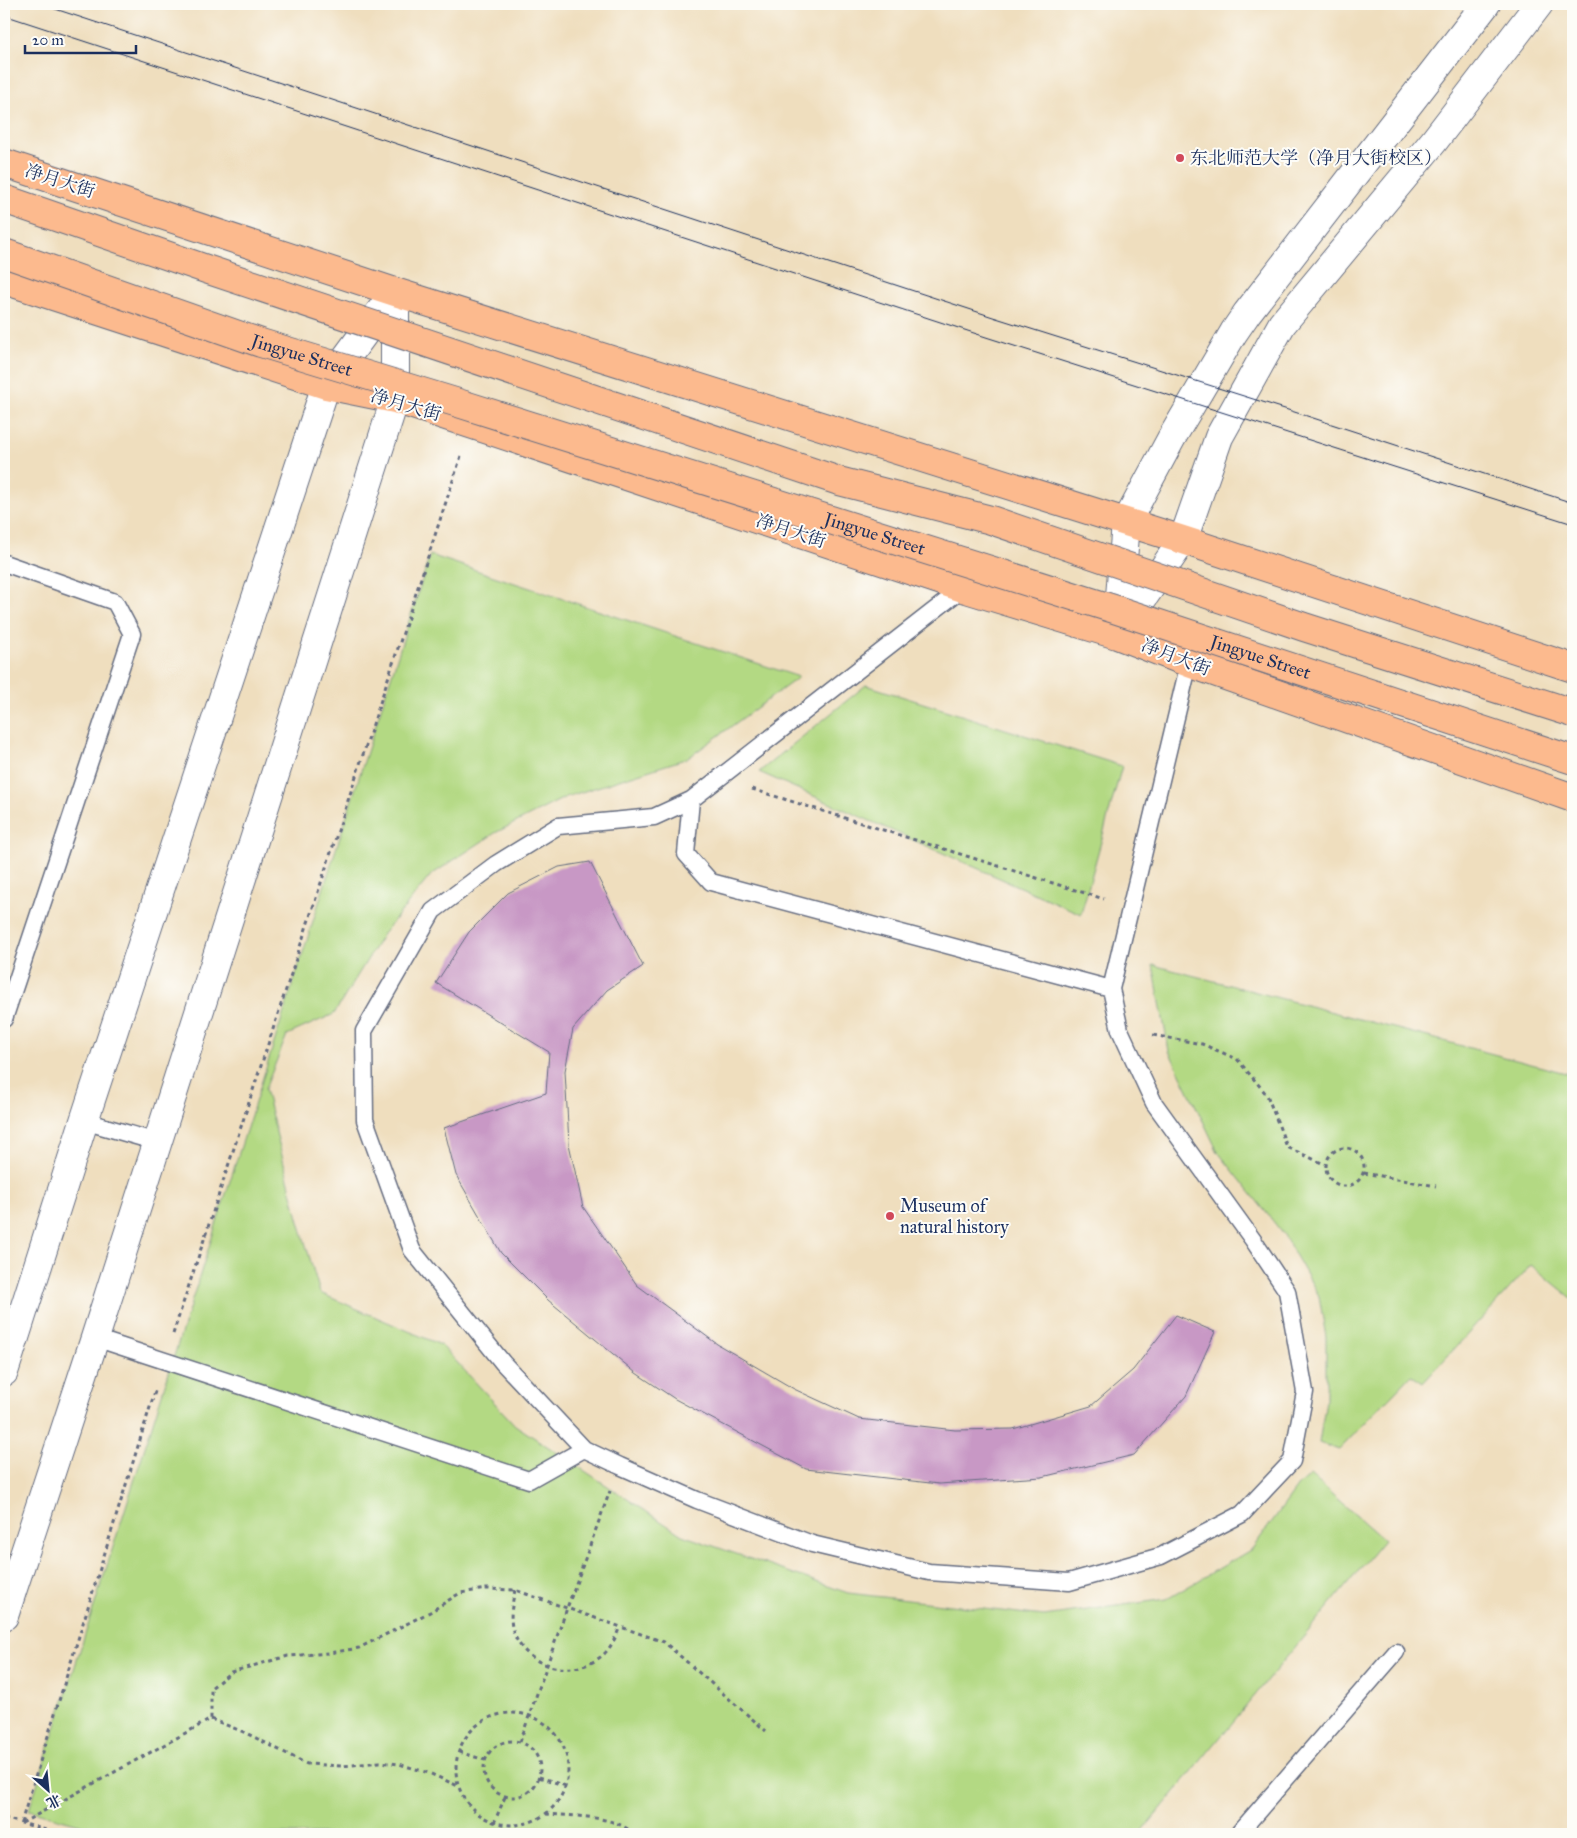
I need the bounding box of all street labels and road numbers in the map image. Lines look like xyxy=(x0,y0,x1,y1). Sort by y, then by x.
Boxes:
street label: 净月大街 xyxy=(22,159,98,203)
street label: Jingyue Street xyxy=(246,329,356,381)
street label: 净月大街 xyxy=(368,385,444,425)
street label: Jingyue Street xyxy=(819,507,928,560)
street label: 净月大街 xyxy=(753,509,829,553)
street label: Jingyue Street xyxy=(1205,630,1314,684)
street label: 净月大街 xyxy=(1138,634,1214,680)

